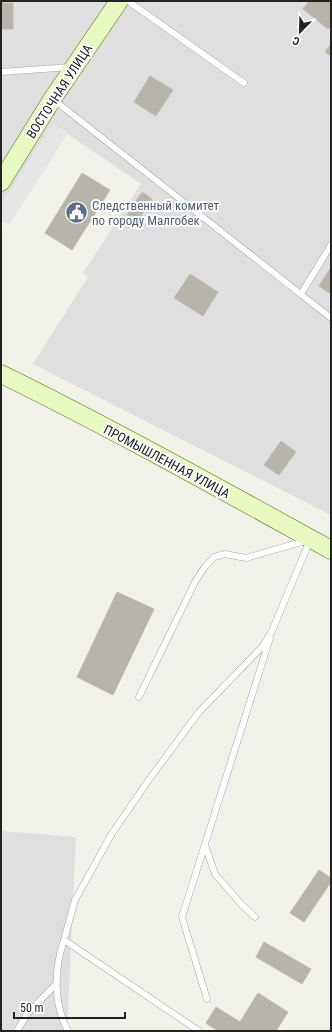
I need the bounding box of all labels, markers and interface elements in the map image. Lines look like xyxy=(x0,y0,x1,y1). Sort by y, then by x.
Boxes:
north arrow xyxy=(280,12,320,52)
text: С xyxy=(291,34,302,48)
street label: ВОСТОЧНАЯ УЛИЦА xyxy=(23,41,96,141)
place label: Следственный комитет по городу Малгобек xyxy=(92,198,220,228)
public building icon: Следственный комитет по городу Малгобек xyxy=(64,199,90,225)
street label: ПРОМЫШЛЕННАЯ УЛИЦА xyxy=(101,422,233,501)
scale bar xyxy=(14,994,125,1020)
text: 50 m xyxy=(20,1001,44,1015)

